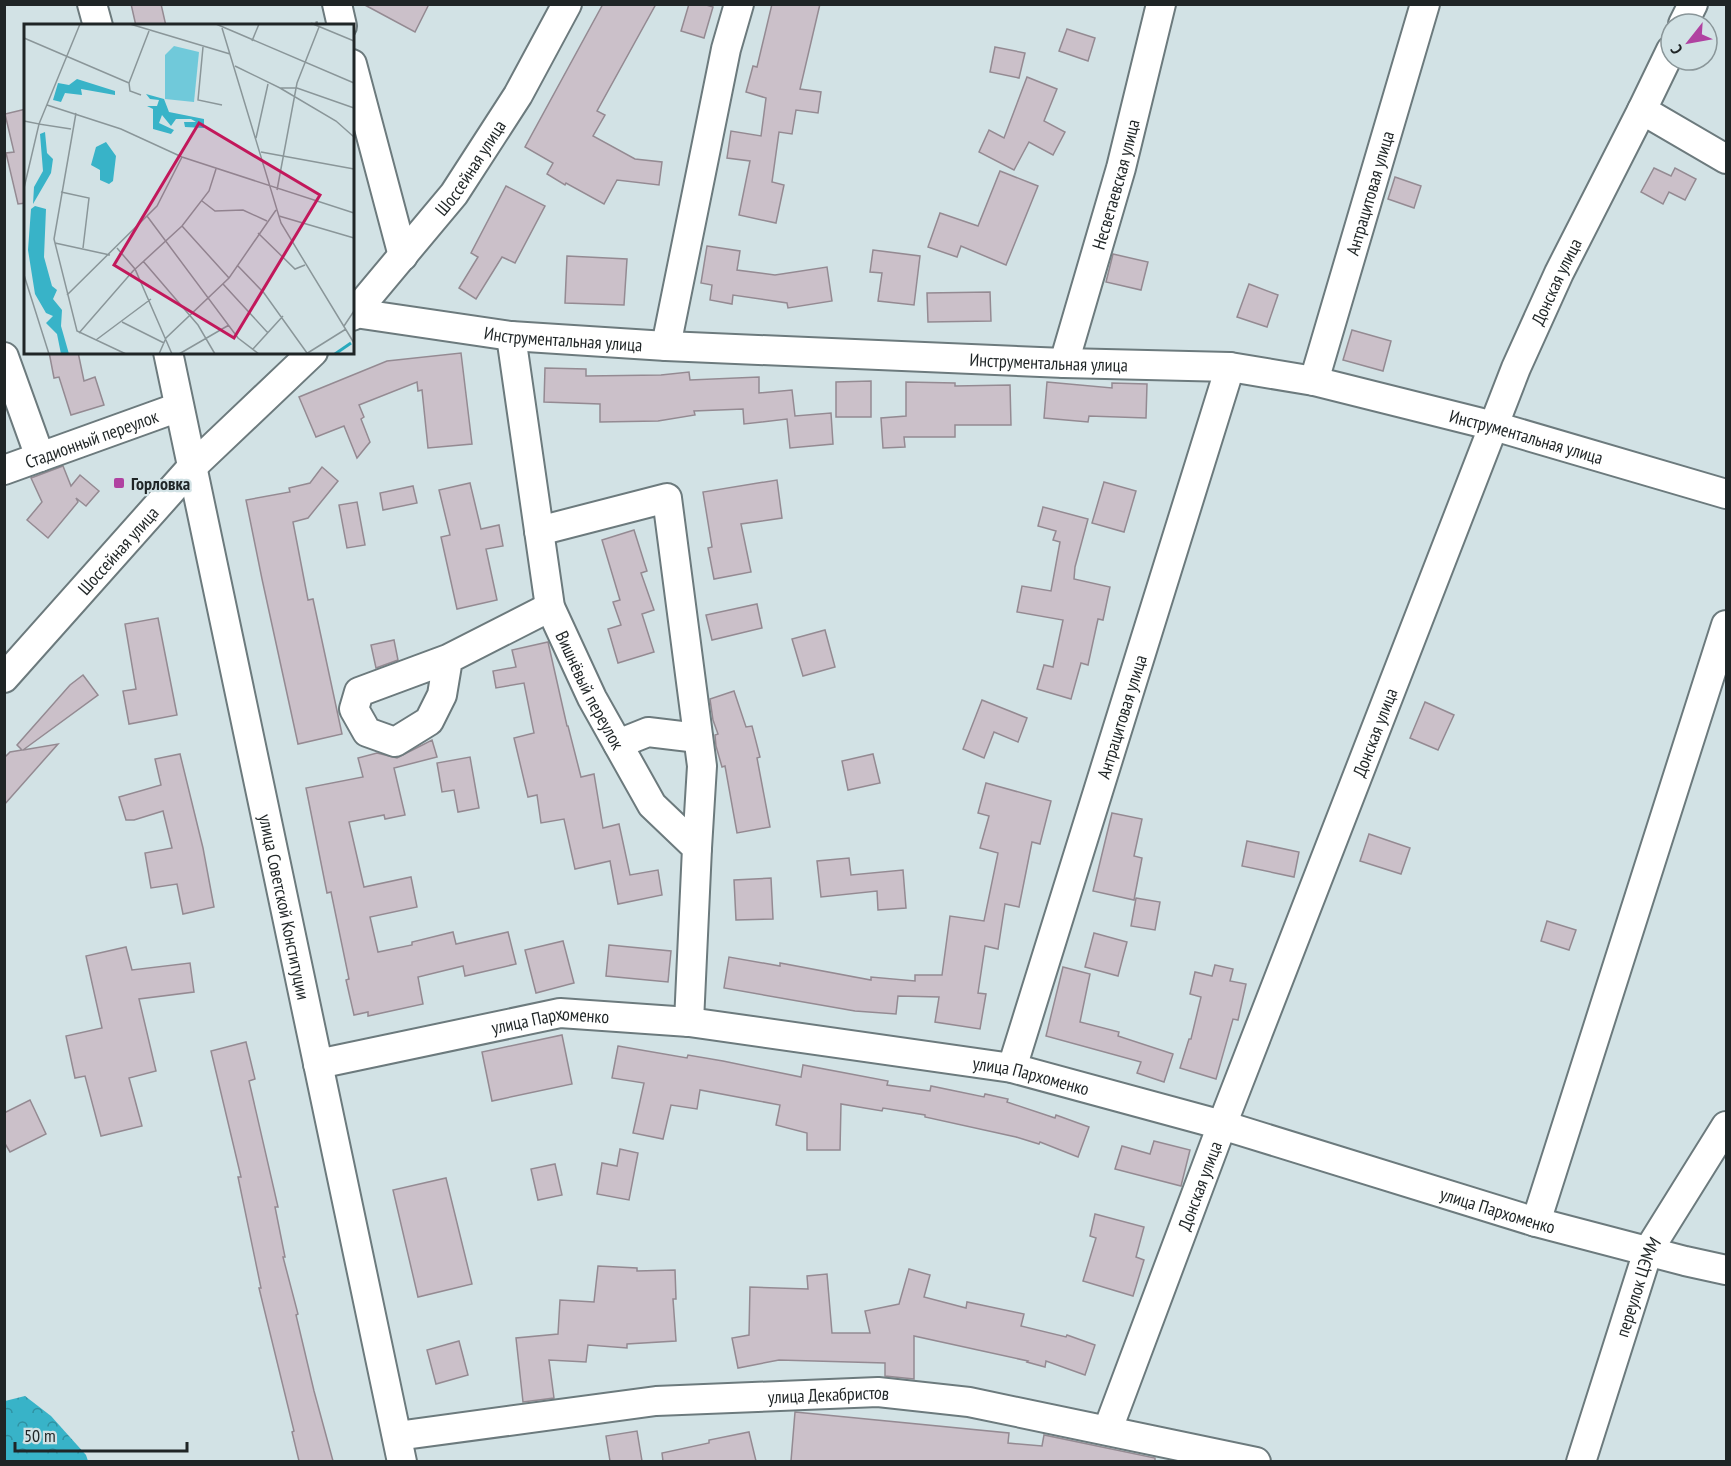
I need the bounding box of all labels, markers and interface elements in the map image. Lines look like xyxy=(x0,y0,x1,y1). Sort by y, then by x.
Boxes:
north arrow xyxy=(1659,12,1719,72)
inset map xyxy=(24,24,354,354)
text: С xyxy=(1665,41,1687,58)
street label: Шоссейная улица xyxy=(430,115,511,220)
street label: Несветаевская улица xyxy=(1086,117,1144,252)
street label: Антрацитовая улица xyxy=(1340,128,1399,258)
street label: Донская улица xyxy=(1526,234,1586,328)
street label: Инструментальная улица xyxy=(483,321,643,356)
street label: Инструментальная улица xyxy=(969,347,1128,376)
street label: Стадионный переулок xyxy=(22,404,161,473)
street label: Инструментальная улица xyxy=(1447,404,1606,469)
place label: Горловка xyxy=(131,472,190,495)
marker: Горловка xyxy=(112,476,126,490)
street label: Шоссейная улица xyxy=(72,501,163,599)
street label: Вишнёвый переулок xyxy=(551,627,630,753)
street label: Антрацитовая улица xyxy=(1091,652,1151,781)
street label: Донская улица xyxy=(1347,685,1402,780)
street label: улица Советской Конституции xyxy=(254,812,316,1002)
street label: улица Пархоменко xyxy=(489,1001,610,1039)
street label: улица Пархоменко xyxy=(971,1051,1092,1100)
street label: Донская улица xyxy=(1172,1138,1226,1233)
street label: улица Пархоменко xyxy=(1437,1182,1558,1238)
street label: переулок ЦЭММ xyxy=(1610,1233,1665,1340)
street label: улица Декабристов xyxy=(767,1380,891,1408)
scale bar xyxy=(15,1415,188,1453)
text: 50 m xyxy=(24,1424,56,1447)

